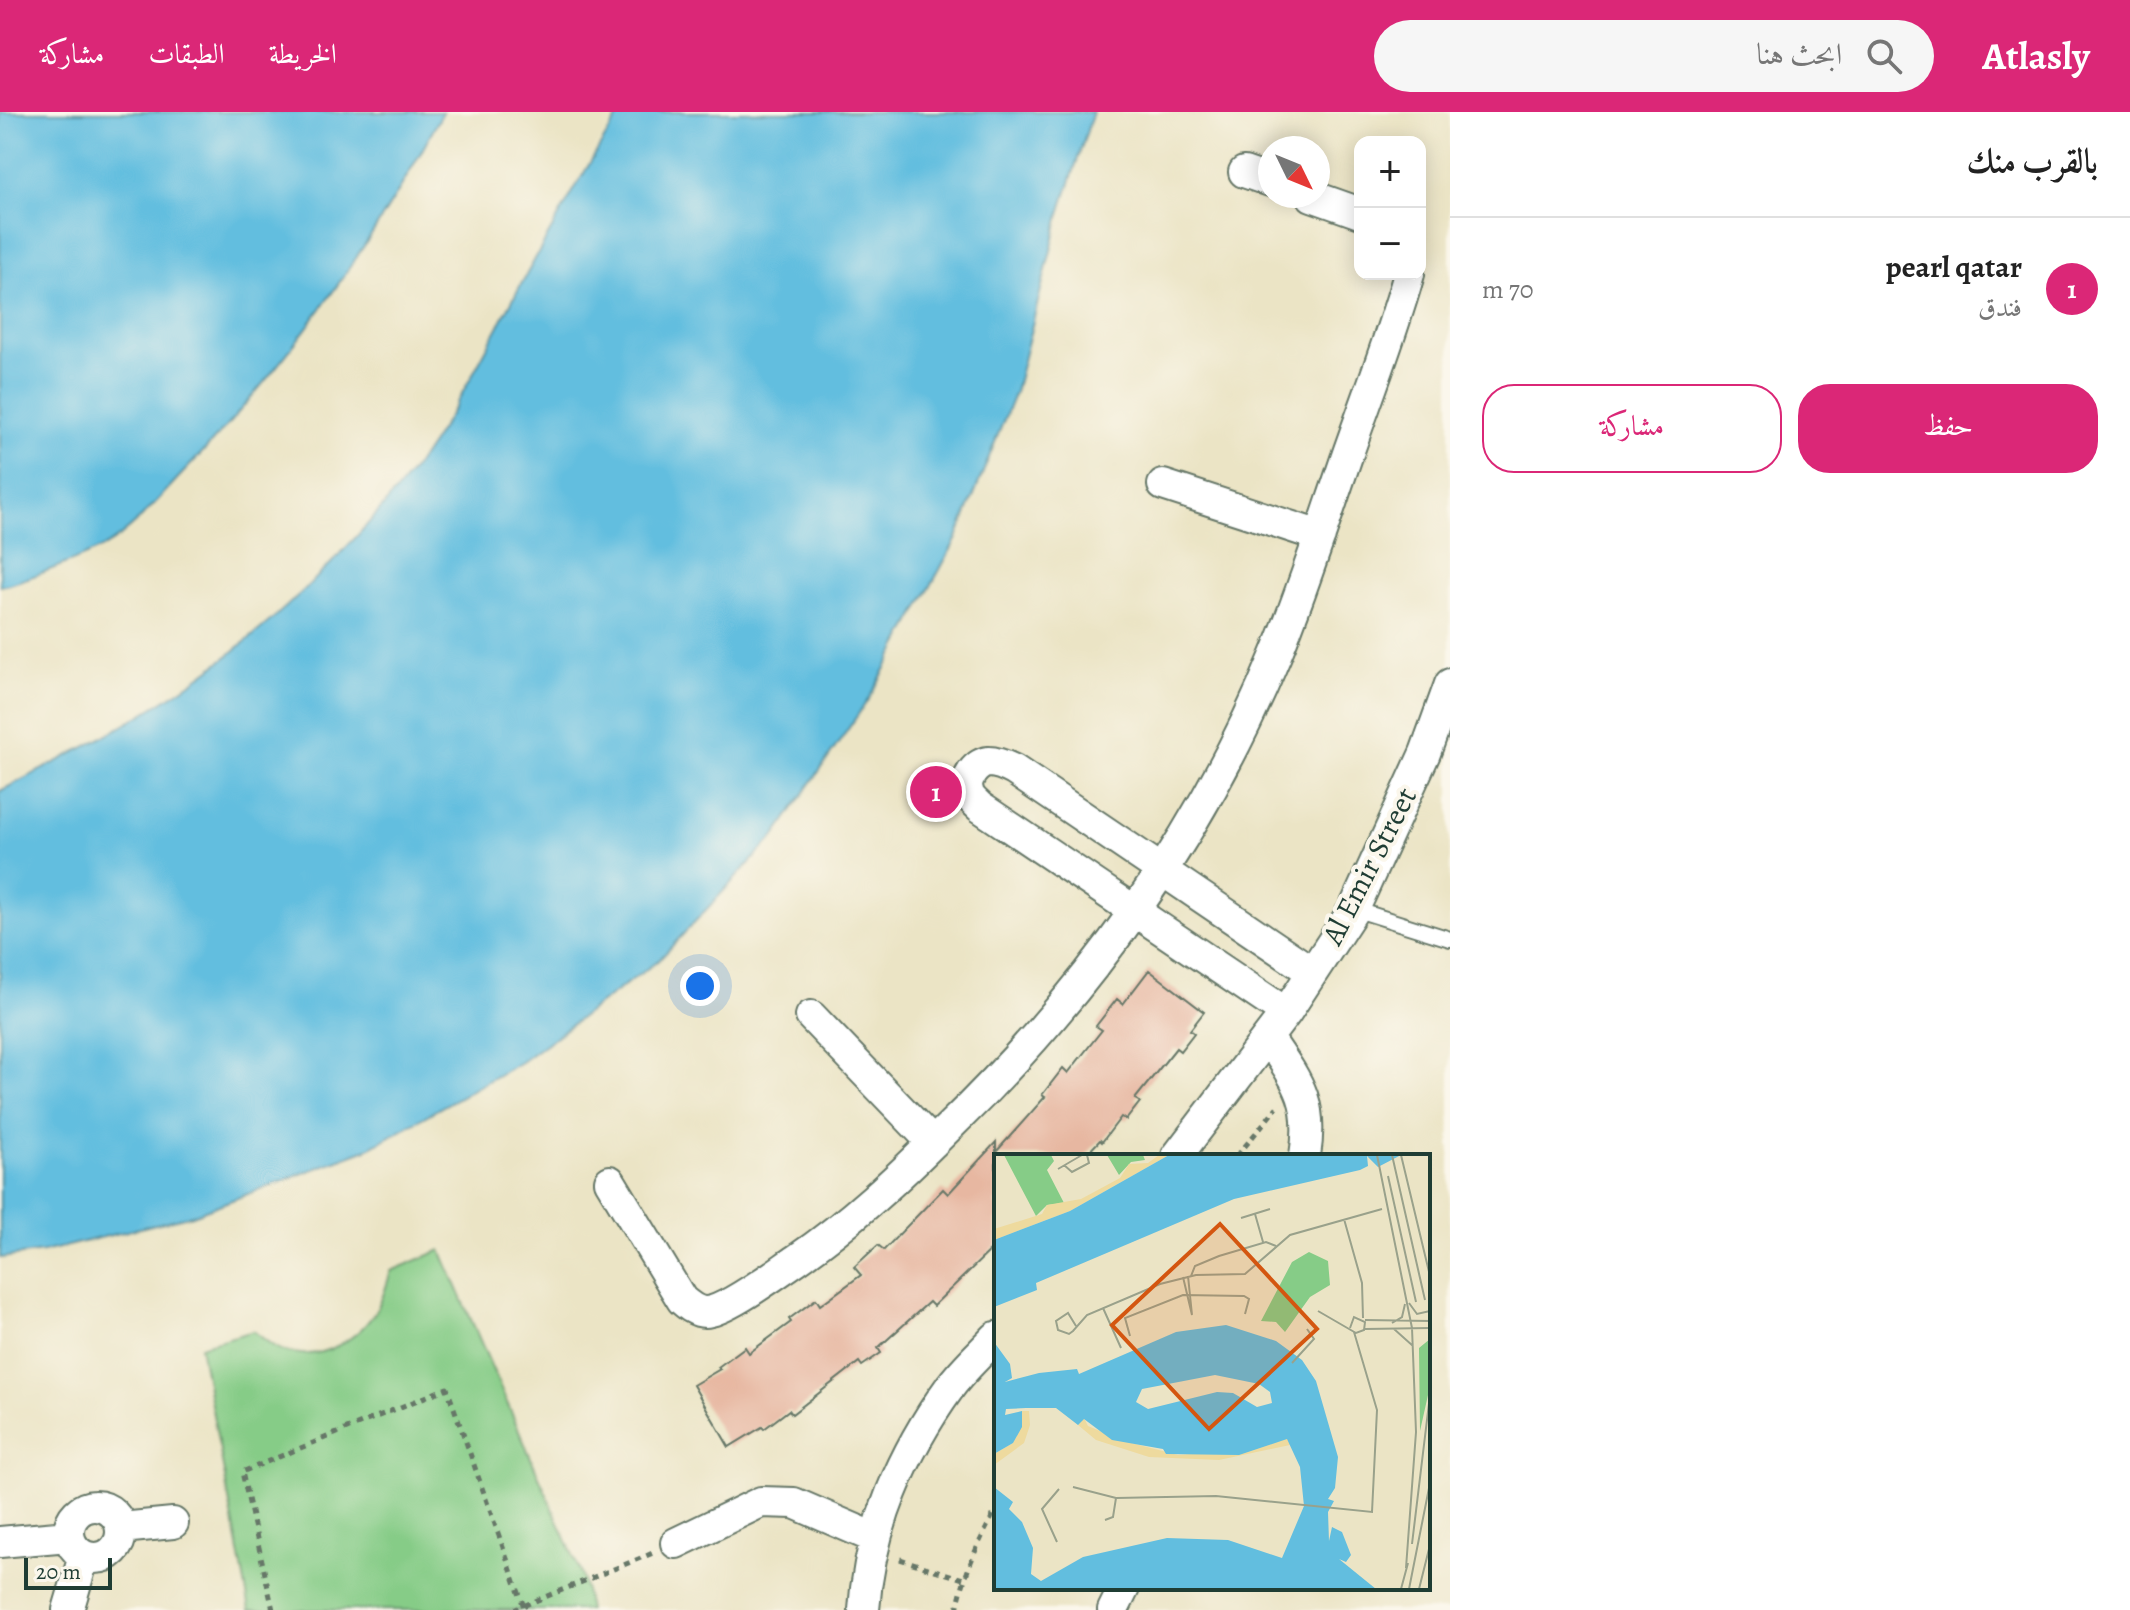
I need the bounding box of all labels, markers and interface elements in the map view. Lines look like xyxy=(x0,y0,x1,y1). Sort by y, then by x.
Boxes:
search box xyxy=(1374,20,1934,92)
text: Atlasly xyxy=(1982,30,2090,82)
text: ابحث هنا xyxy=(1756,34,1842,74)
icon: search xyxy=(1862,34,1906,78)
text: مشاركة xyxy=(40,35,104,73)
text: الطبقات xyxy=(148,35,225,73)
text: الخريطة xyxy=(269,35,337,73)
north arrow xyxy=(1258,136,1330,208)
map controls xyxy=(1354,136,1426,280)
button: + xyxy=(1354,136,1426,208)
text: بالقرب منك xyxy=(1966,137,2098,184)
button: − xyxy=(1354,208,1426,280)
text: pearl qatar xyxy=(1886,247,2022,287)
text: 70 m xyxy=(1482,272,1534,307)
text: 1 xyxy=(2067,272,2077,307)
text: فندق xyxy=(1978,290,2022,325)
button: مشاركة xyxy=(1482,384,1782,473)
button: حفظ xyxy=(1798,384,2098,473)
pin: 1 xyxy=(910,762,962,822)
street label: Al Emir Street xyxy=(1312,780,1426,952)
your location xyxy=(680,966,720,1006)
inset map xyxy=(994,1154,1430,1590)
scale bar xyxy=(24,1554,112,1590)
text: 20 m xyxy=(36,1557,81,1587)

